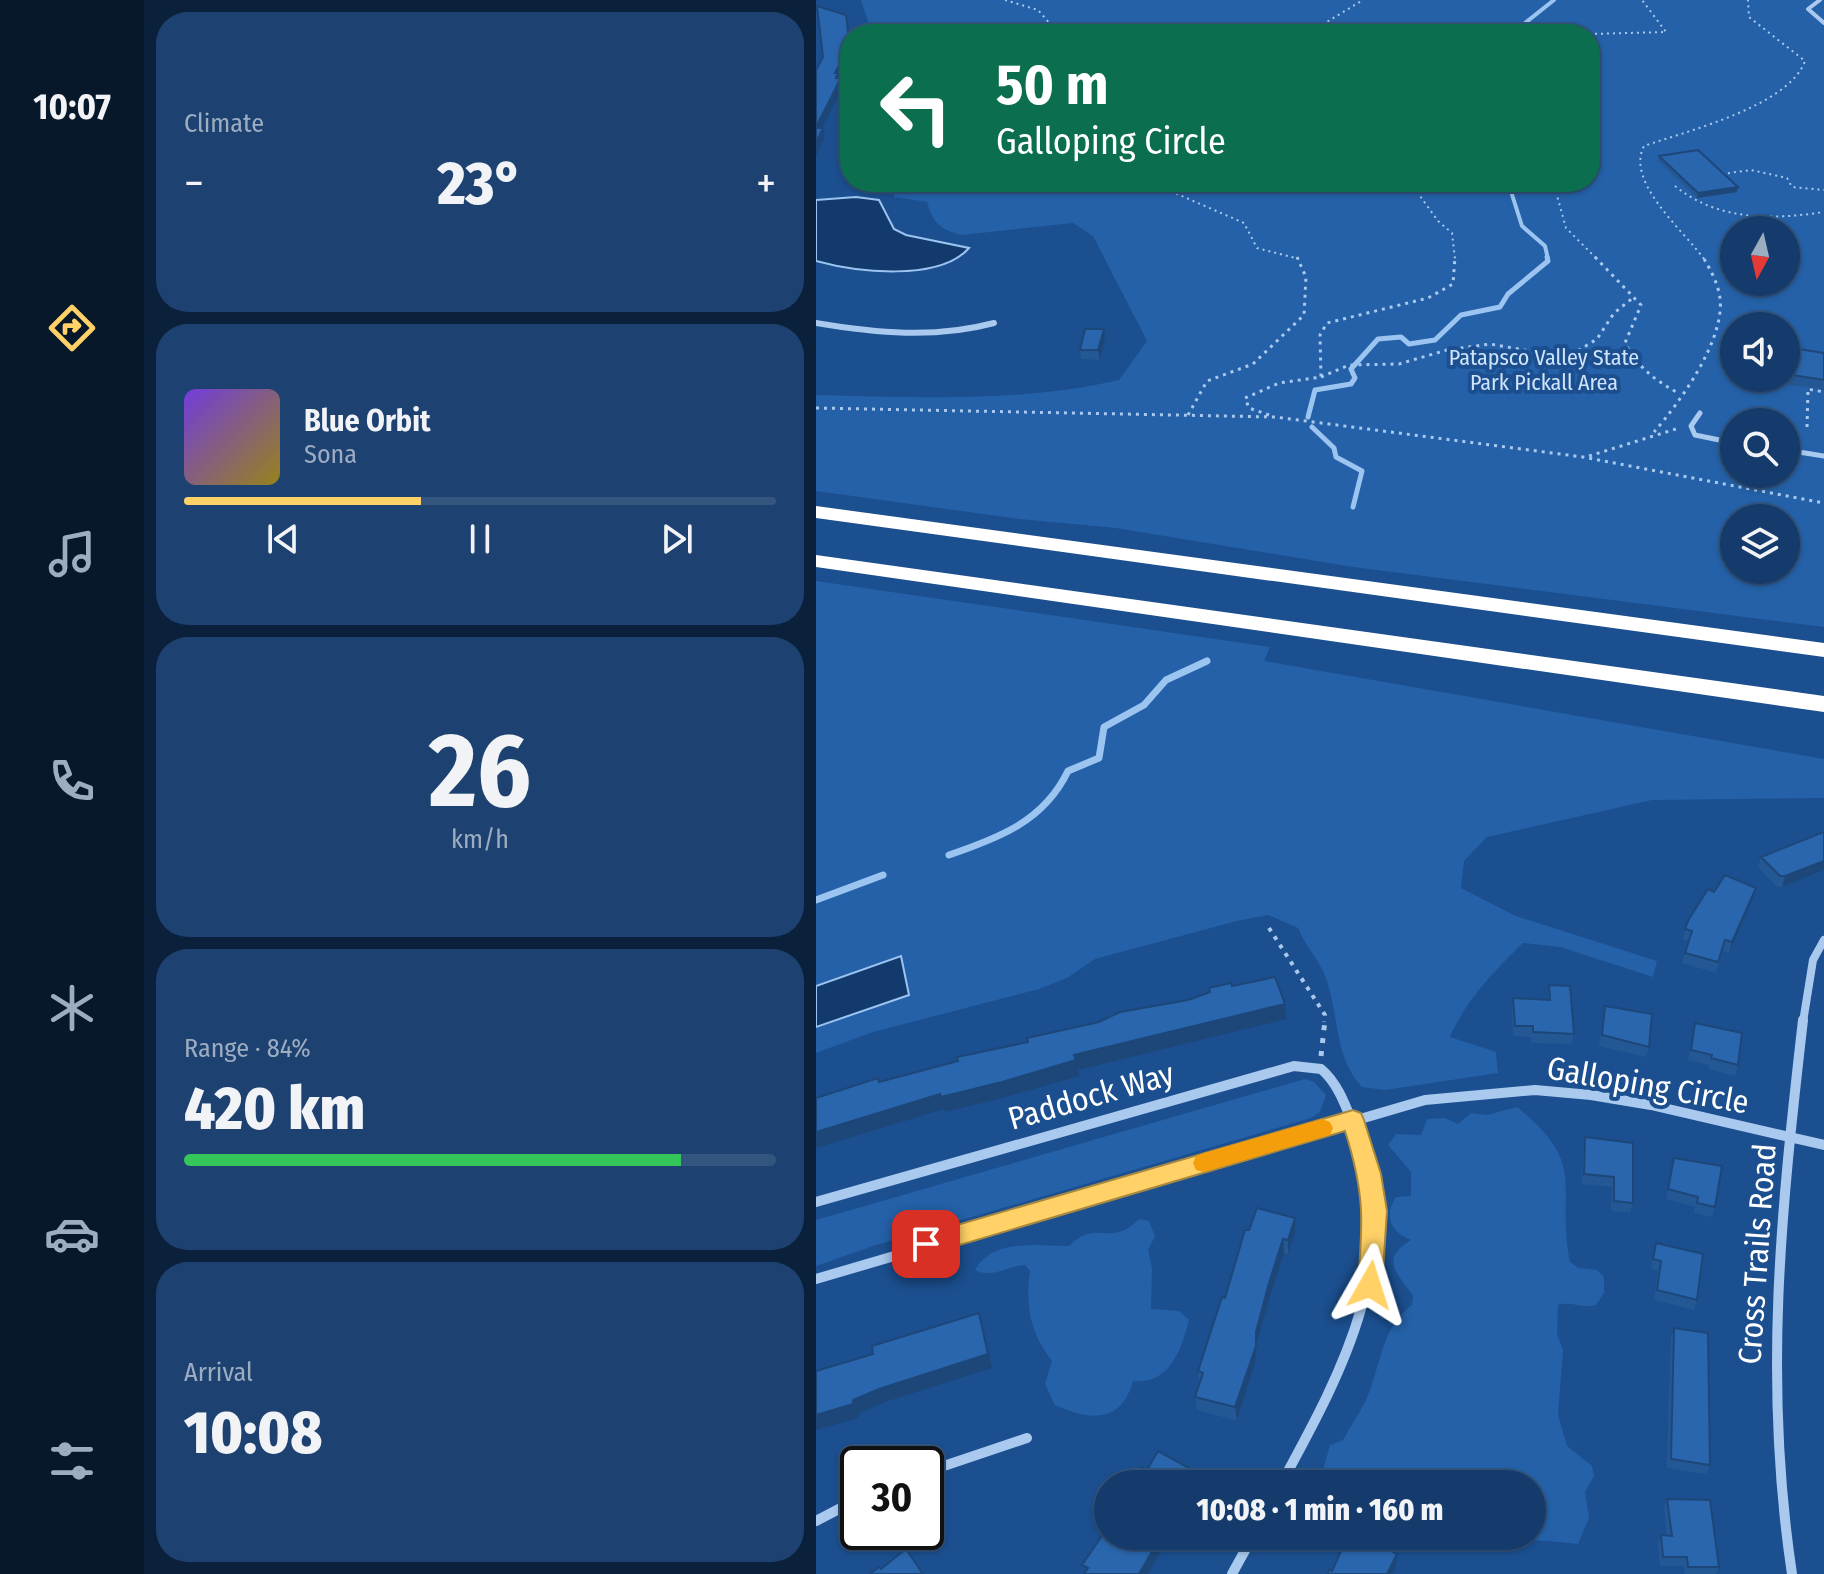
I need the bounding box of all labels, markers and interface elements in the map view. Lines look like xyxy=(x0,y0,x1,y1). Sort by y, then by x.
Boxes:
text: 50 m xyxy=(996,52,1108,119)
icon: left xyxy=(864,56,968,160)
text: 10:07 xyxy=(33,85,111,129)
text: Climate xyxy=(184,108,264,139)
text: Galloping Circle xyxy=(996,120,1226,164)
text: 23° xyxy=(437,148,522,220)
text: − xyxy=(184,157,204,210)
text: + xyxy=(756,157,776,210)
north arrow xyxy=(1720,216,1800,296)
map controls xyxy=(1720,216,1800,584)
icon: directions xyxy=(44,300,100,356)
button: sound xyxy=(1720,312,1800,392)
park label: Patapsco Valley State Park Pickall Area xyxy=(1449,344,1639,396)
text: Blue Orbit xyxy=(304,403,430,439)
button: search xyxy=(1720,408,1800,488)
text: Sona xyxy=(304,439,357,470)
button: layers xyxy=(1720,504,1800,584)
icon: previous xyxy=(261,517,305,561)
icon: pause xyxy=(458,517,502,561)
icon: next xyxy=(655,517,699,561)
icon: music xyxy=(44,526,100,582)
text: 26 xyxy=(429,709,531,834)
icon: phone xyxy=(44,753,100,809)
text: km/h xyxy=(451,824,509,855)
icon: climate xyxy=(44,980,100,1036)
text: Range · 84% xyxy=(184,1033,311,1064)
street label: Galloping Circle xyxy=(1544,1049,1752,1121)
street label: Paddock Way xyxy=(1004,1054,1179,1138)
text: 420 km xyxy=(184,1073,365,1145)
street label: Cross Trails Road xyxy=(1730,1142,1784,1366)
icon: car xyxy=(44,1206,100,1262)
pin xyxy=(892,1210,960,1278)
icon: arrive xyxy=(904,1222,948,1266)
position arrow xyxy=(1328,1243,1412,1327)
text: Arrival xyxy=(184,1357,253,1388)
text: 10:08 xyxy=(184,1397,323,1469)
icon: filters xyxy=(44,1433,100,1489)
speed limit sign: 30 xyxy=(840,1446,944,1550)
text: 10:08 · 1 min · 160 m xyxy=(1197,1492,1443,1528)

